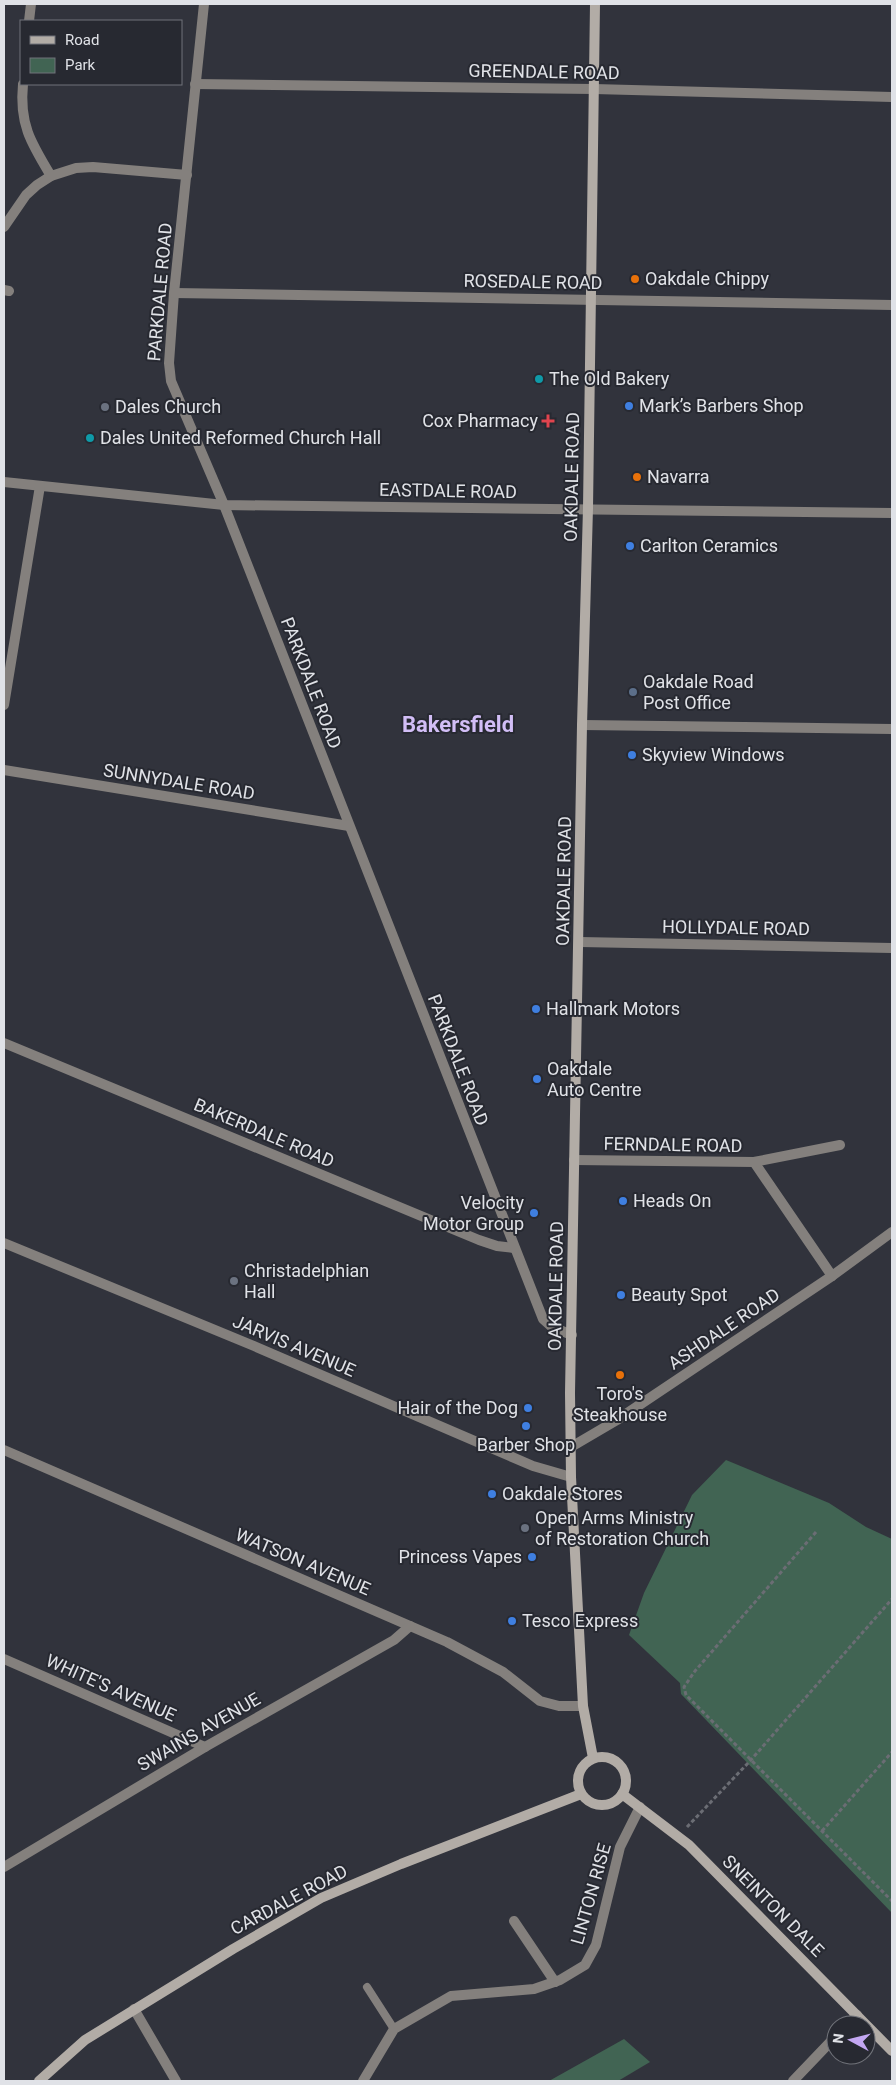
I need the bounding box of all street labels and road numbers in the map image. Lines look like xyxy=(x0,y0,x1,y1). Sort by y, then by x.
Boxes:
street label: GREENDALE ROAD xyxy=(468,60,620,83)
street label: PARKDALE ROAD xyxy=(143,222,176,362)
street label: ROSEDALE ROAD xyxy=(463,270,603,293)
street label: OAKDALE ROAD xyxy=(560,412,583,542)
street label: EASTDALE ROAD xyxy=(379,479,517,502)
street label: PARKDALE ROAD xyxy=(277,614,346,751)
street label: SUNNYDALE ROAD xyxy=(102,759,256,804)
street label: OAKDALE ROAD xyxy=(552,816,575,946)
street label: HOLLYDALE ROAD xyxy=(662,916,810,939)
street label: PARKDALE ROAD xyxy=(424,991,493,1128)
street label: BAKERDALE ROAD xyxy=(191,1094,337,1172)
street label: FERNDALE ROAD xyxy=(603,1133,743,1156)
street label: OAKDALE ROAD xyxy=(544,1221,567,1351)
street label: ASHDALE ROAD xyxy=(664,1284,783,1374)
street label: JARVIS AVENUE xyxy=(230,1310,359,1381)
street label: WATSON AVENUE xyxy=(233,1524,374,1599)
street label: WHITE'S AVENUE xyxy=(43,1649,179,1726)
street label: SWAINS AVENUE xyxy=(134,1688,264,1775)
street label: LINTON RISE xyxy=(566,1841,615,1947)
street label: SNEINTON DALE xyxy=(718,1851,828,1961)
street label: CARDALE ROAD xyxy=(227,1860,351,1939)

